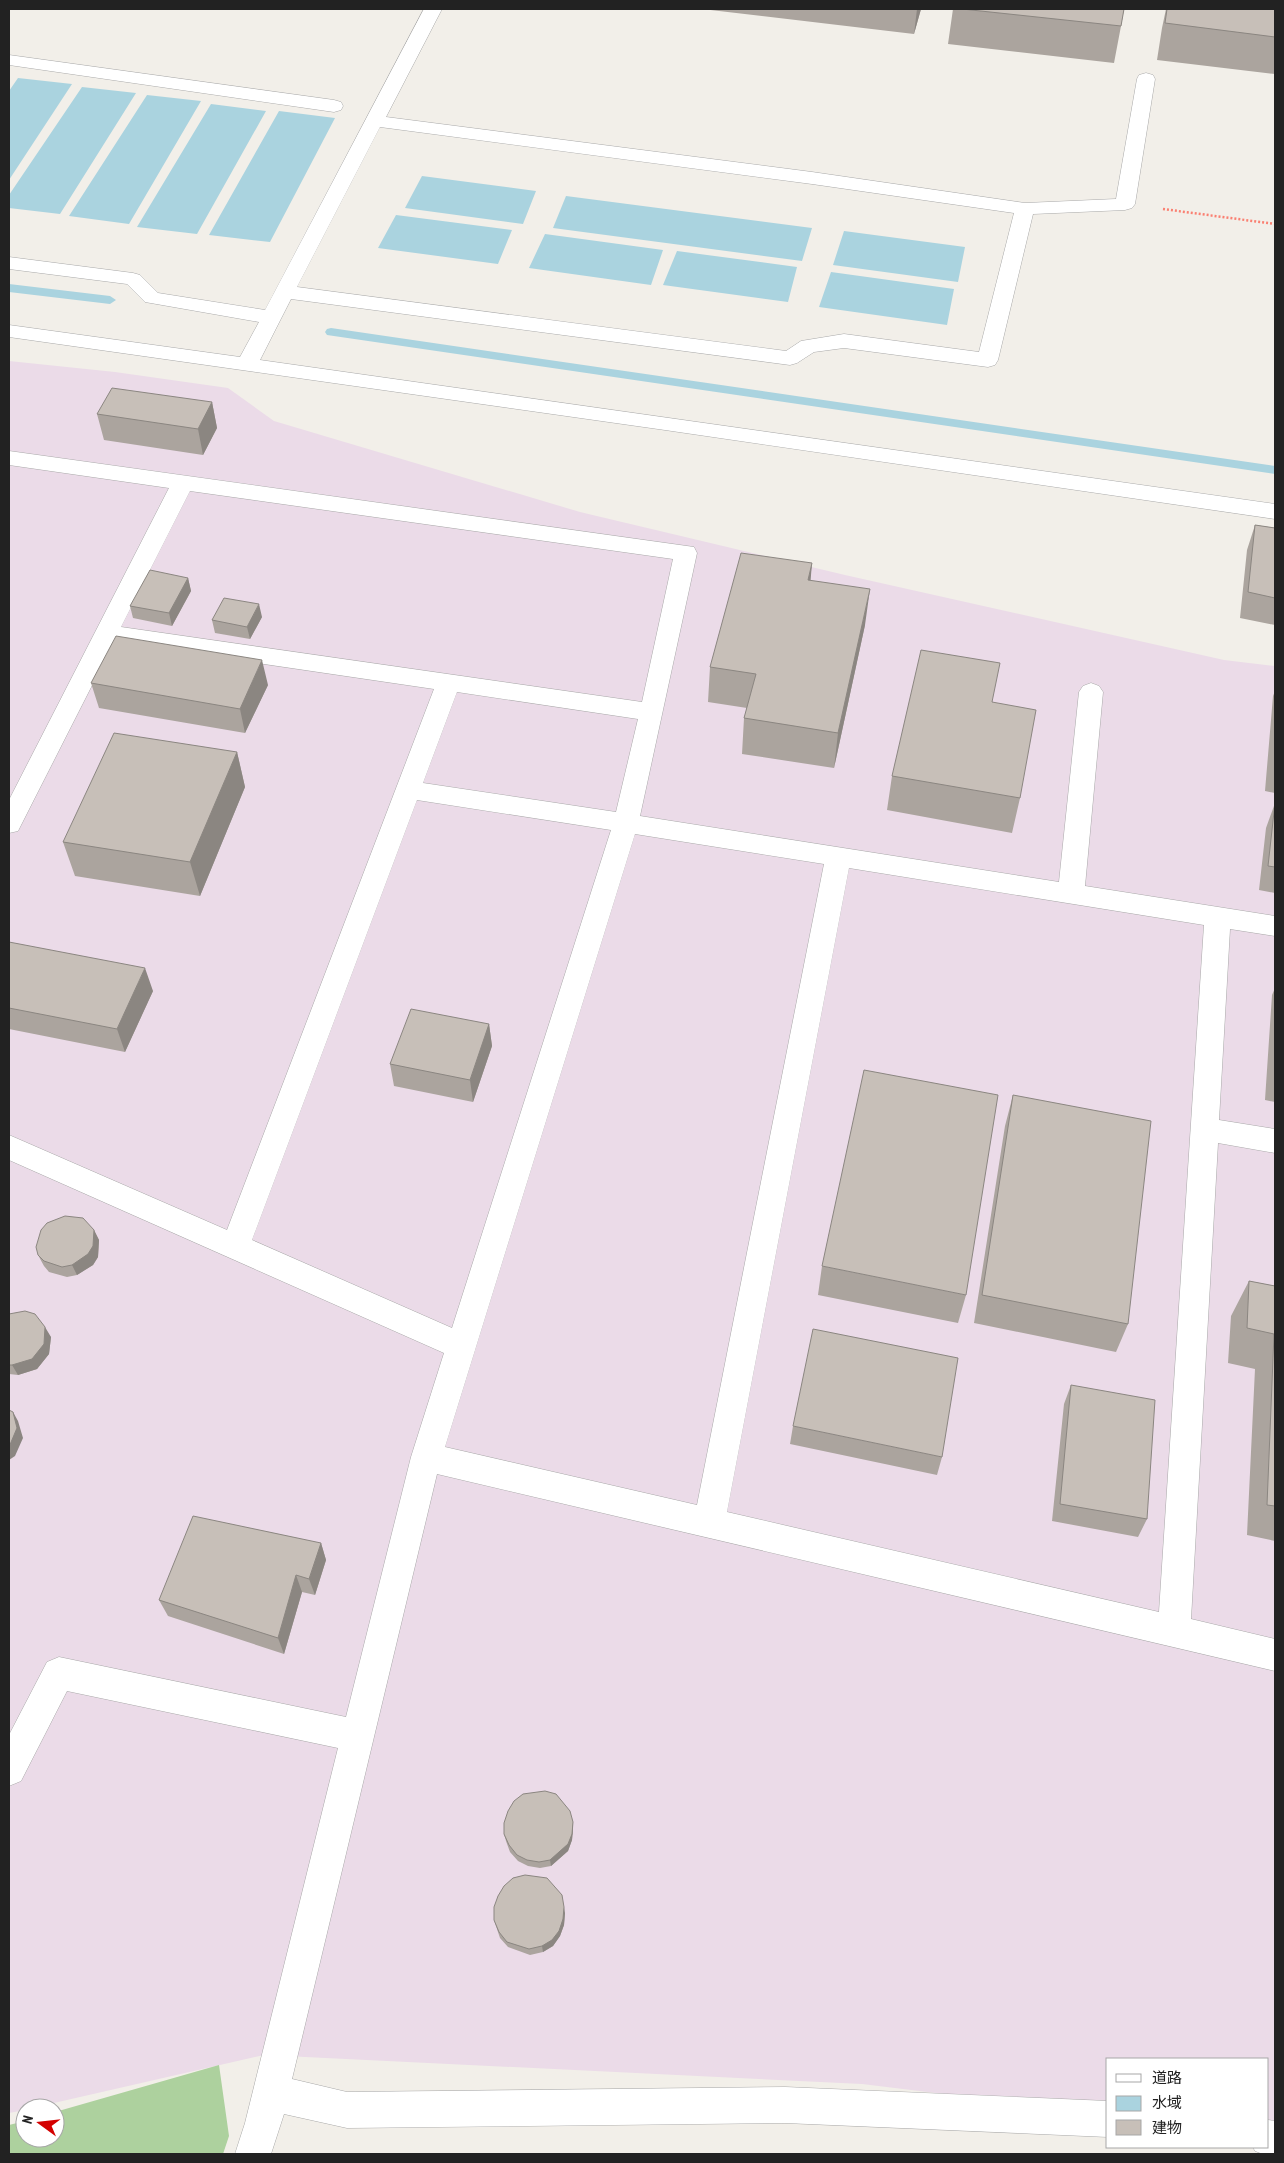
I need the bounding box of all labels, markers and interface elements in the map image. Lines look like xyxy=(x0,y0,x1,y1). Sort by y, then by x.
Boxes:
legend xyxy=(1106,2058,1269,2148)
text: 道路 xyxy=(1152,2068,1182,2087)
text: 水域 xyxy=(1152,2093,1182,2112)
north arrow xyxy=(15,2098,65,2148)
text: N xyxy=(18,2114,37,2126)
text: 建物 xyxy=(1152,2118,1182,2137)

